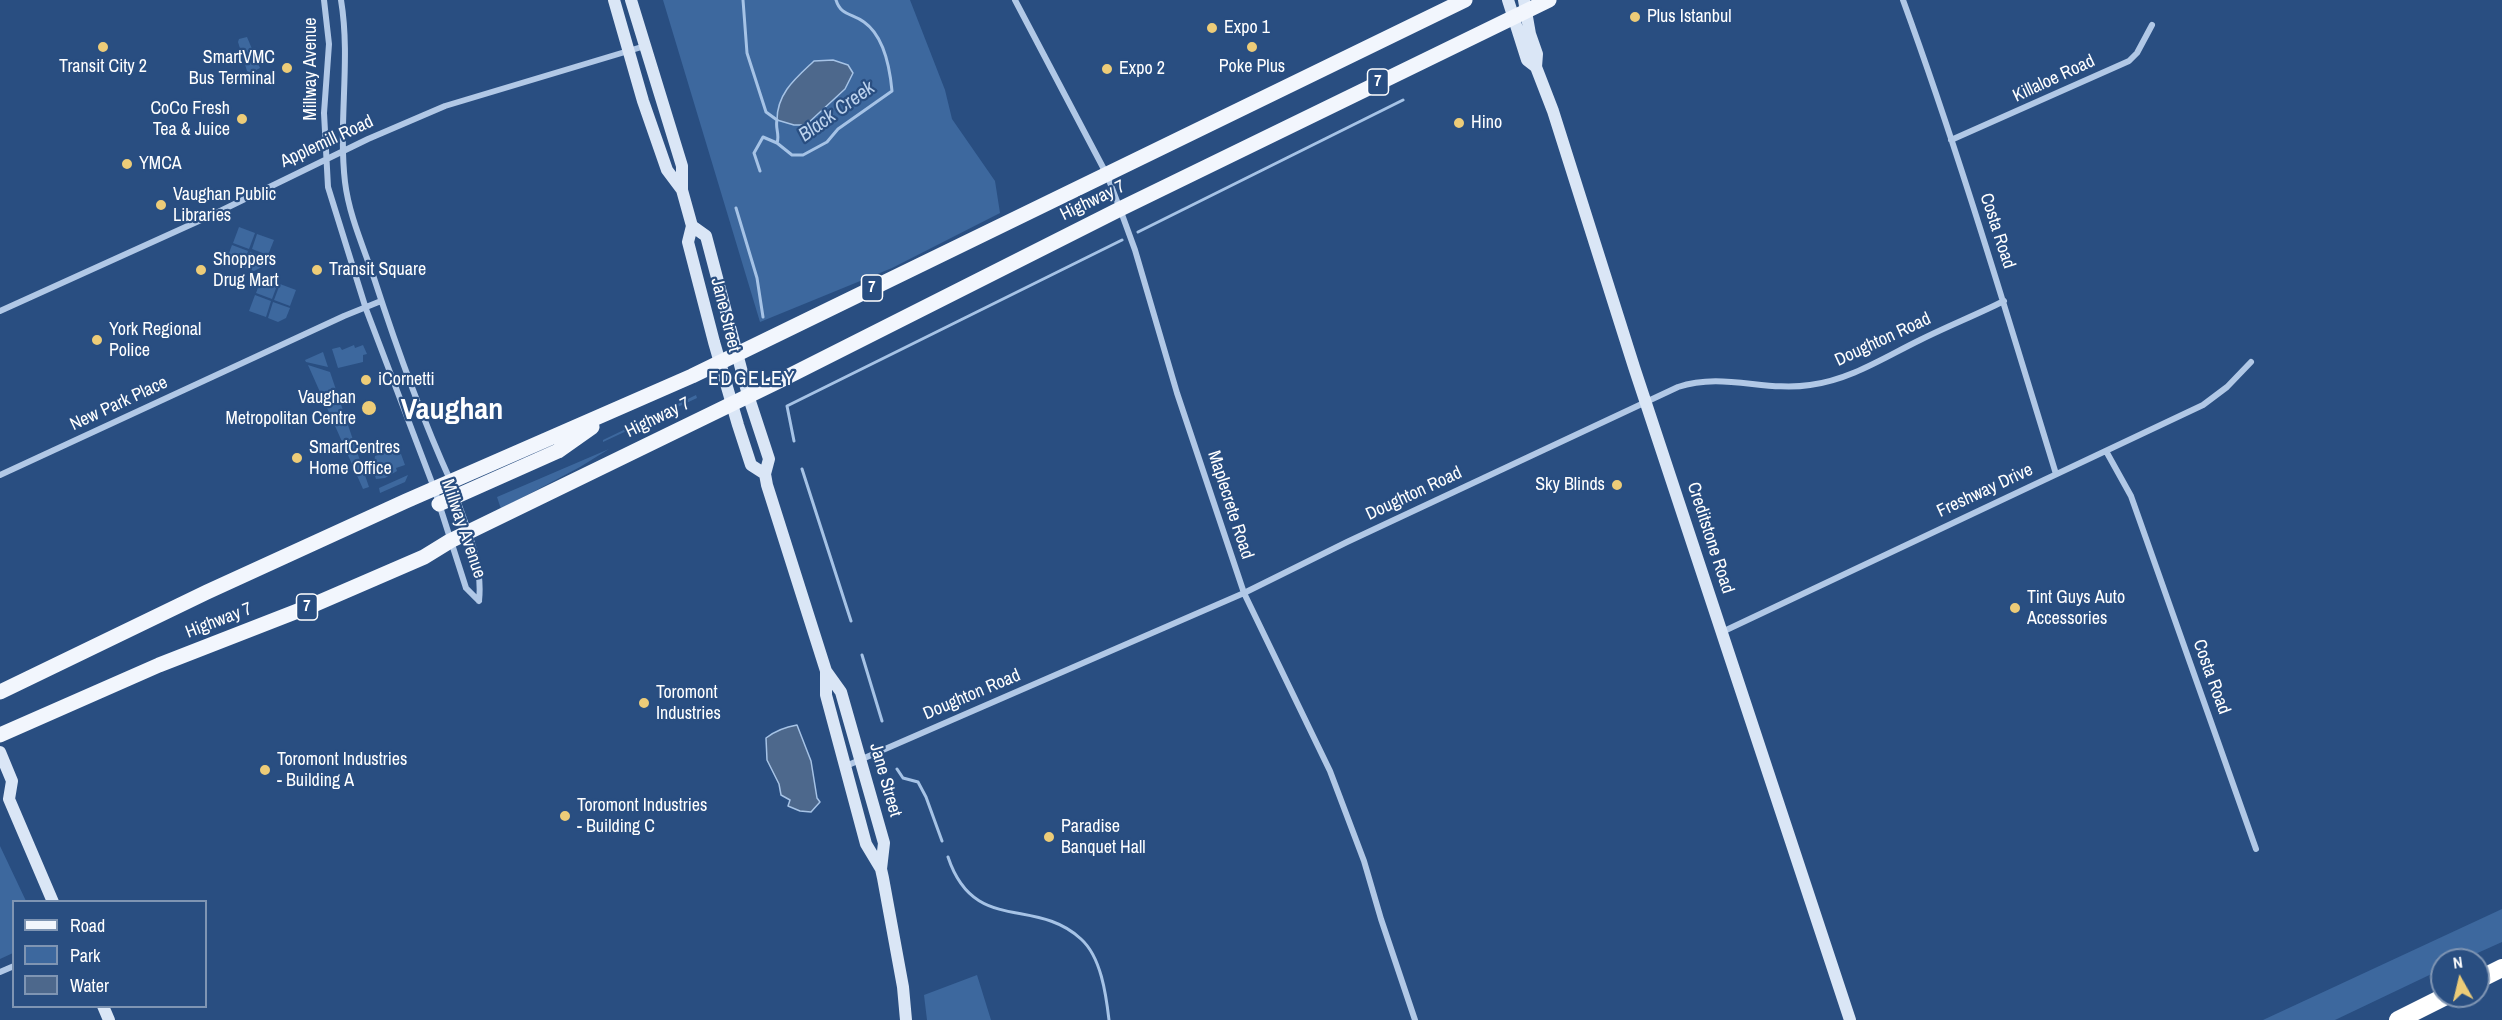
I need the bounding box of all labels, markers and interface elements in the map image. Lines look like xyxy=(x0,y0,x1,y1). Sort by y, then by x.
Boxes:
place label: Plus Istanbul xyxy=(1647,6,1732,28)
marker: Plus Istanbul xyxy=(1628,10,1642,24)
street label: Millway Avenue xyxy=(300,17,322,121)
place label: Expo 1 xyxy=(1224,17,1270,39)
marker: Expo 1 xyxy=(1205,21,1219,35)
marker: Transit City 2 xyxy=(96,40,110,54)
marker: Poke Plus xyxy=(1245,40,1259,54)
place label: SmartVMC Bus Terminal xyxy=(189,47,275,90)
street label: Killaloe Road xyxy=(2010,51,2098,107)
place label: Transit City 2 xyxy=(59,56,147,78)
place label: Poke Plus xyxy=(1219,56,1285,78)
place label: Expo 2 xyxy=(1119,58,1165,80)
marker: SmartVMC Bus Terminal xyxy=(280,61,294,75)
marker: Expo 2 xyxy=(1100,62,1114,76)
road number: 7 xyxy=(1368,69,1388,95)
water label: Black Creek xyxy=(794,76,880,148)
place label: CoCo Fresh Tea & Juice xyxy=(150,98,230,140)
street label: Applemill Road xyxy=(277,111,377,173)
marker: CoCo Fresh Tea & Juice xyxy=(235,112,249,126)
place label: Hino xyxy=(1471,112,1502,134)
marker: Hino xyxy=(1452,116,1466,130)
place label: YMCA xyxy=(139,153,182,175)
marker: YMCA xyxy=(120,157,134,171)
street label: Highway 7 xyxy=(1057,176,1129,226)
place label: Vaughan Public Libraries xyxy=(173,184,276,226)
street label: Costa Road xyxy=(1975,191,2019,271)
marker: Vaughan Public Libraries xyxy=(154,198,168,212)
place label: Shoppers Drug Mart xyxy=(213,249,279,292)
place label: Transit Square xyxy=(329,259,426,281)
marker: Shoppers Drug Mart xyxy=(194,263,208,277)
marker: Transit Square xyxy=(310,263,324,277)
road number: 7 xyxy=(862,275,882,301)
street label: Jane Street xyxy=(705,276,745,354)
street label: Doughton Road xyxy=(1832,308,1934,372)
place label: York Regional Police xyxy=(109,319,201,362)
marker: York Regional Police xyxy=(90,333,104,347)
district label: EDGELEY xyxy=(708,368,796,392)
place label: iCornetti xyxy=(378,369,435,391)
street label: New Park Place xyxy=(67,372,171,436)
marker: iCornetti xyxy=(359,373,373,387)
place label: Vaughan Metropolitan Centre xyxy=(226,387,356,430)
district label: Vaughan xyxy=(401,393,503,429)
street label: Highway 7 xyxy=(622,393,694,443)
marker: Vaughan Metropolitan Centre xyxy=(360,399,378,417)
place label: SmartCentres Home Office xyxy=(309,437,400,480)
street label: Maplecrete Road xyxy=(1202,448,1258,562)
marker: SmartCentres Home Office xyxy=(290,451,304,465)
street label: Freshway Drive xyxy=(1934,459,2036,523)
street label: Doughton Road xyxy=(1363,462,1465,526)
place label: Sky Blinds xyxy=(1535,474,1605,496)
street label: Millway Avenue xyxy=(436,477,490,581)
marker: Sky Blinds xyxy=(1610,478,1624,492)
street label: Creditstone Road xyxy=(1682,480,1738,596)
place label: Tint Guys Auto Accessories xyxy=(2027,587,2125,630)
road number: 7 xyxy=(296,594,318,620)
street label: Highway 7 xyxy=(183,598,255,644)
marker: Tint Guys Auto Accessories xyxy=(2008,601,2022,615)
street label: Costa Road xyxy=(2188,637,2234,717)
street label: Doughton Road xyxy=(920,665,1024,725)
place label: Toromont Industries xyxy=(656,682,721,724)
marker: Toromont Industries xyxy=(637,696,651,710)
street label: Jane Street xyxy=(864,741,906,819)
place label: Toromont Industries - Building A xyxy=(277,749,407,792)
marker: Toromont Industries - Building A xyxy=(258,763,272,777)
place label: Toromont Industries - Building C xyxy=(577,795,707,838)
marker: Toromont Industries - Building C xyxy=(558,809,572,823)
place label: Paradise Banquet Hall xyxy=(1061,816,1146,858)
marker: Paradise Banquet Hall xyxy=(1042,830,1056,844)
legend xyxy=(12,900,207,1008)
text: Road xyxy=(70,913,105,938)
text: Park xyxy=(70,943,100,968)
north arrow xyxy=(2430,948,2490,1008)
text: N xyxy=(2452,951,2464,974)
text: Water xyxy=(70,973,109,998)

